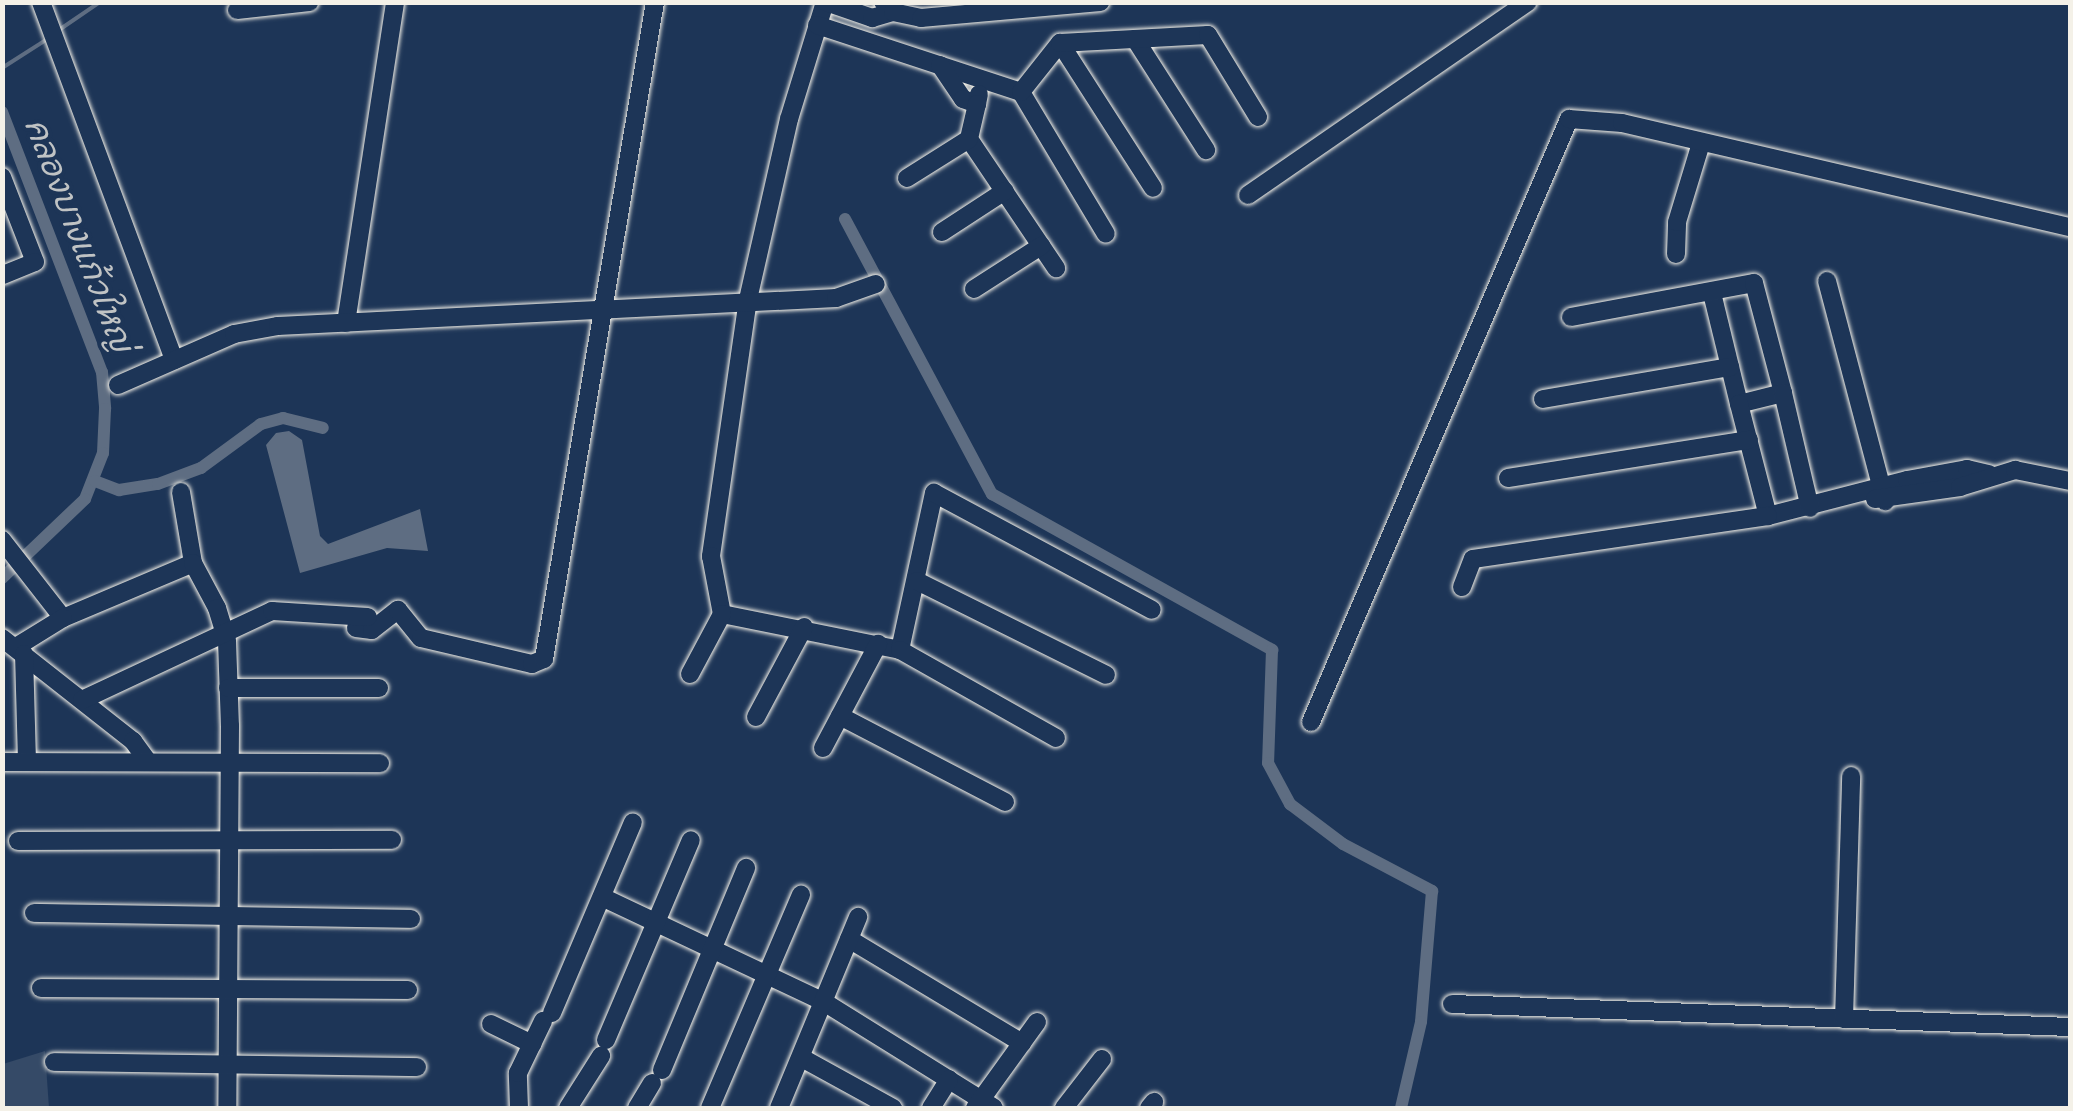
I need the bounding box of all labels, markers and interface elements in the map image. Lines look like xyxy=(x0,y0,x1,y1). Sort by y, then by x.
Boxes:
water label: คลองบางแก้วใหญ่ xyxy=(17,113,141,357)

